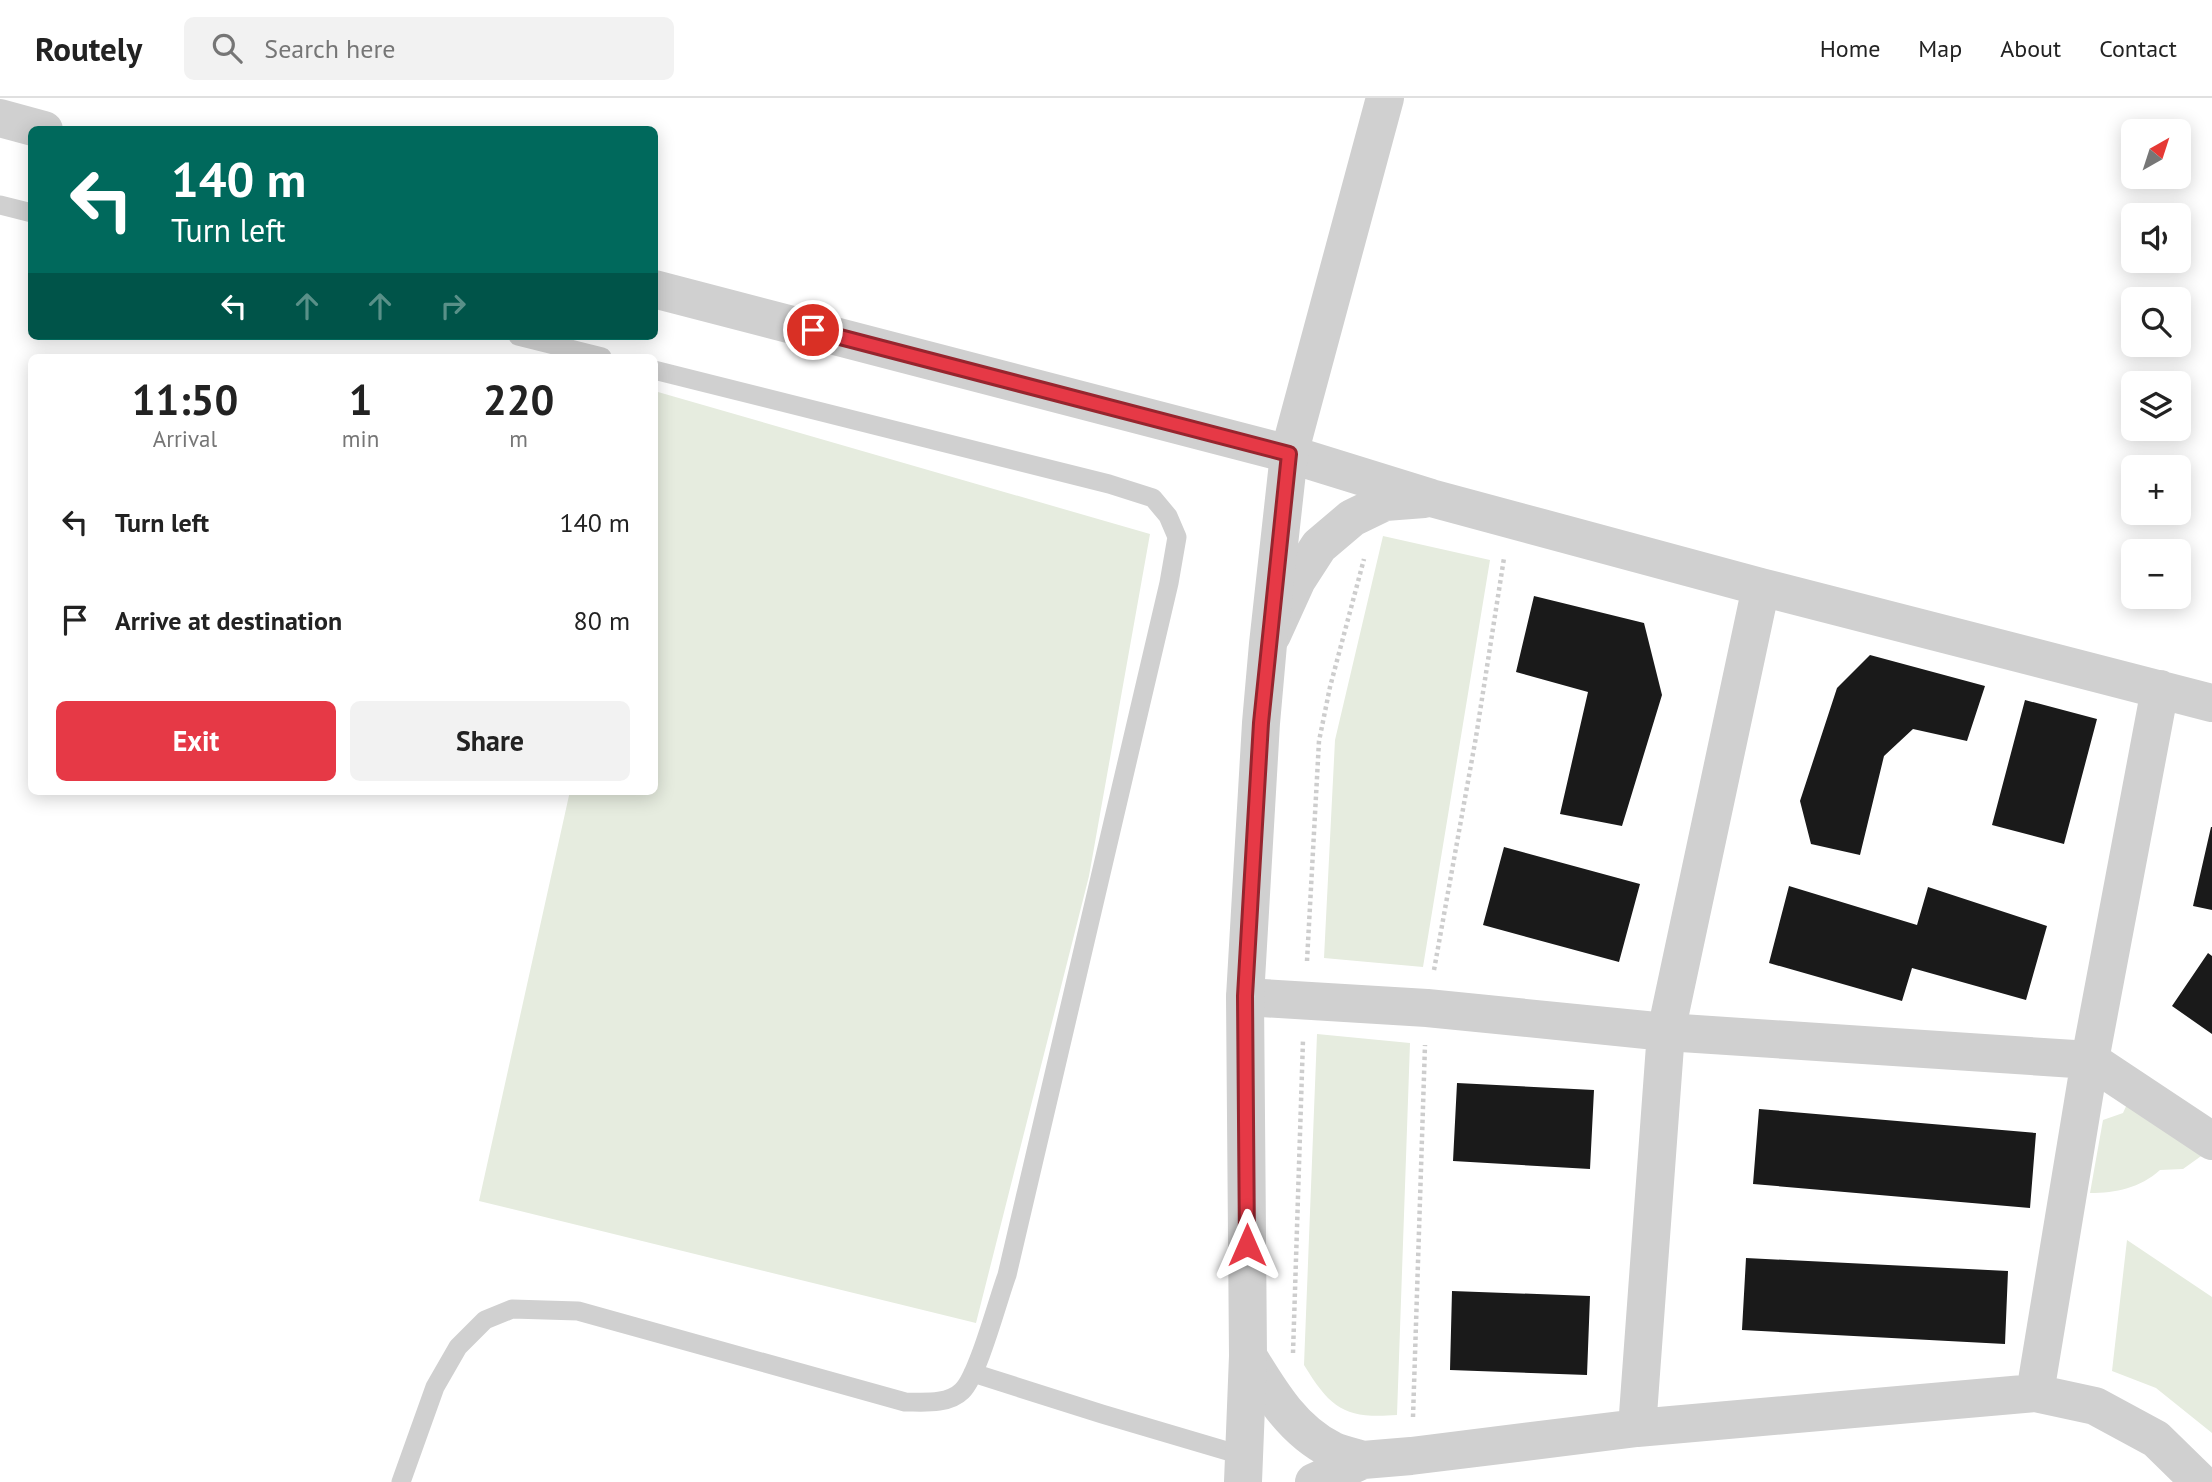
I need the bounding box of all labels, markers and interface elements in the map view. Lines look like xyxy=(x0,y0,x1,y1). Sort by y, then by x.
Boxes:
search box xyxy=(184,17,674,80)
text: Routely xyxy=(35,27,142,70)
icon: search xyxy=(208,29,246,67)
text: Search here xyxy=(264,32,395,65)
text: Home xyxy=(1820,33,1880,64)
text: Map xyxy=(1918,33,1962,64)
text: About xyxy=(2000,33,2061,64)
text: Contact xyxy=(2099,33,2177,64)
north arrow xyxy=(2121,119,2191,189)
map controls xyxy=(2121,119,2191,609)
text: 140 m xyxy=(171,147,306,211)
icon: left xyxy=(56,154,147,245)
button: sound xyxy=(2121,203,2191,273)
text: Turn left xyxy=(171,209,286,251)
icon: left xyxy=(215,287,253,325)
icon: ahead xyxy=(288,287,326,325)
icon: ahead xyxy=(361,287,399,325)
icon: right xyxy=(434,287,472,325)
button: search xyxy=(2121,287,2191,357)
pin xyxy=(783,300,843,360)
icon: arrive xyxy=(794,311,832,349)
button: layers xyxy=(2121,371,2191,441)
text: 11:50 xyxy=(132,372,238,427)
text: 1 xyxy=(349,372,372,427)
text: 220 xyxy=(483,372,554,427)
text: Arrival xyxy=(153,424,217,453)
text: min xyxy=(342,424,379,453)
text: m xyxy=(509,424,528,453)
button: + xyxy=(2121,455,2191,525)
icon: left xyxy=(56,503,94,541)
text: Turn left xyxy=(115,506,209,539)
text: 140 m xyxy=(559,506,630,539)
button: − xyxy=(2121,539,2191,609)
icon: arrive xyxy=(56,601,94,639)
text: Arrive at destination xyxy=(115,604,342,637)
text: 80 m xyxy=(574,604,630,637)
button: Exit xyxy=(56,701,336,781)
button: Share xyxy=(350,701,630,781)
position arrow xyxy=(1210,1208,1284,1282)

